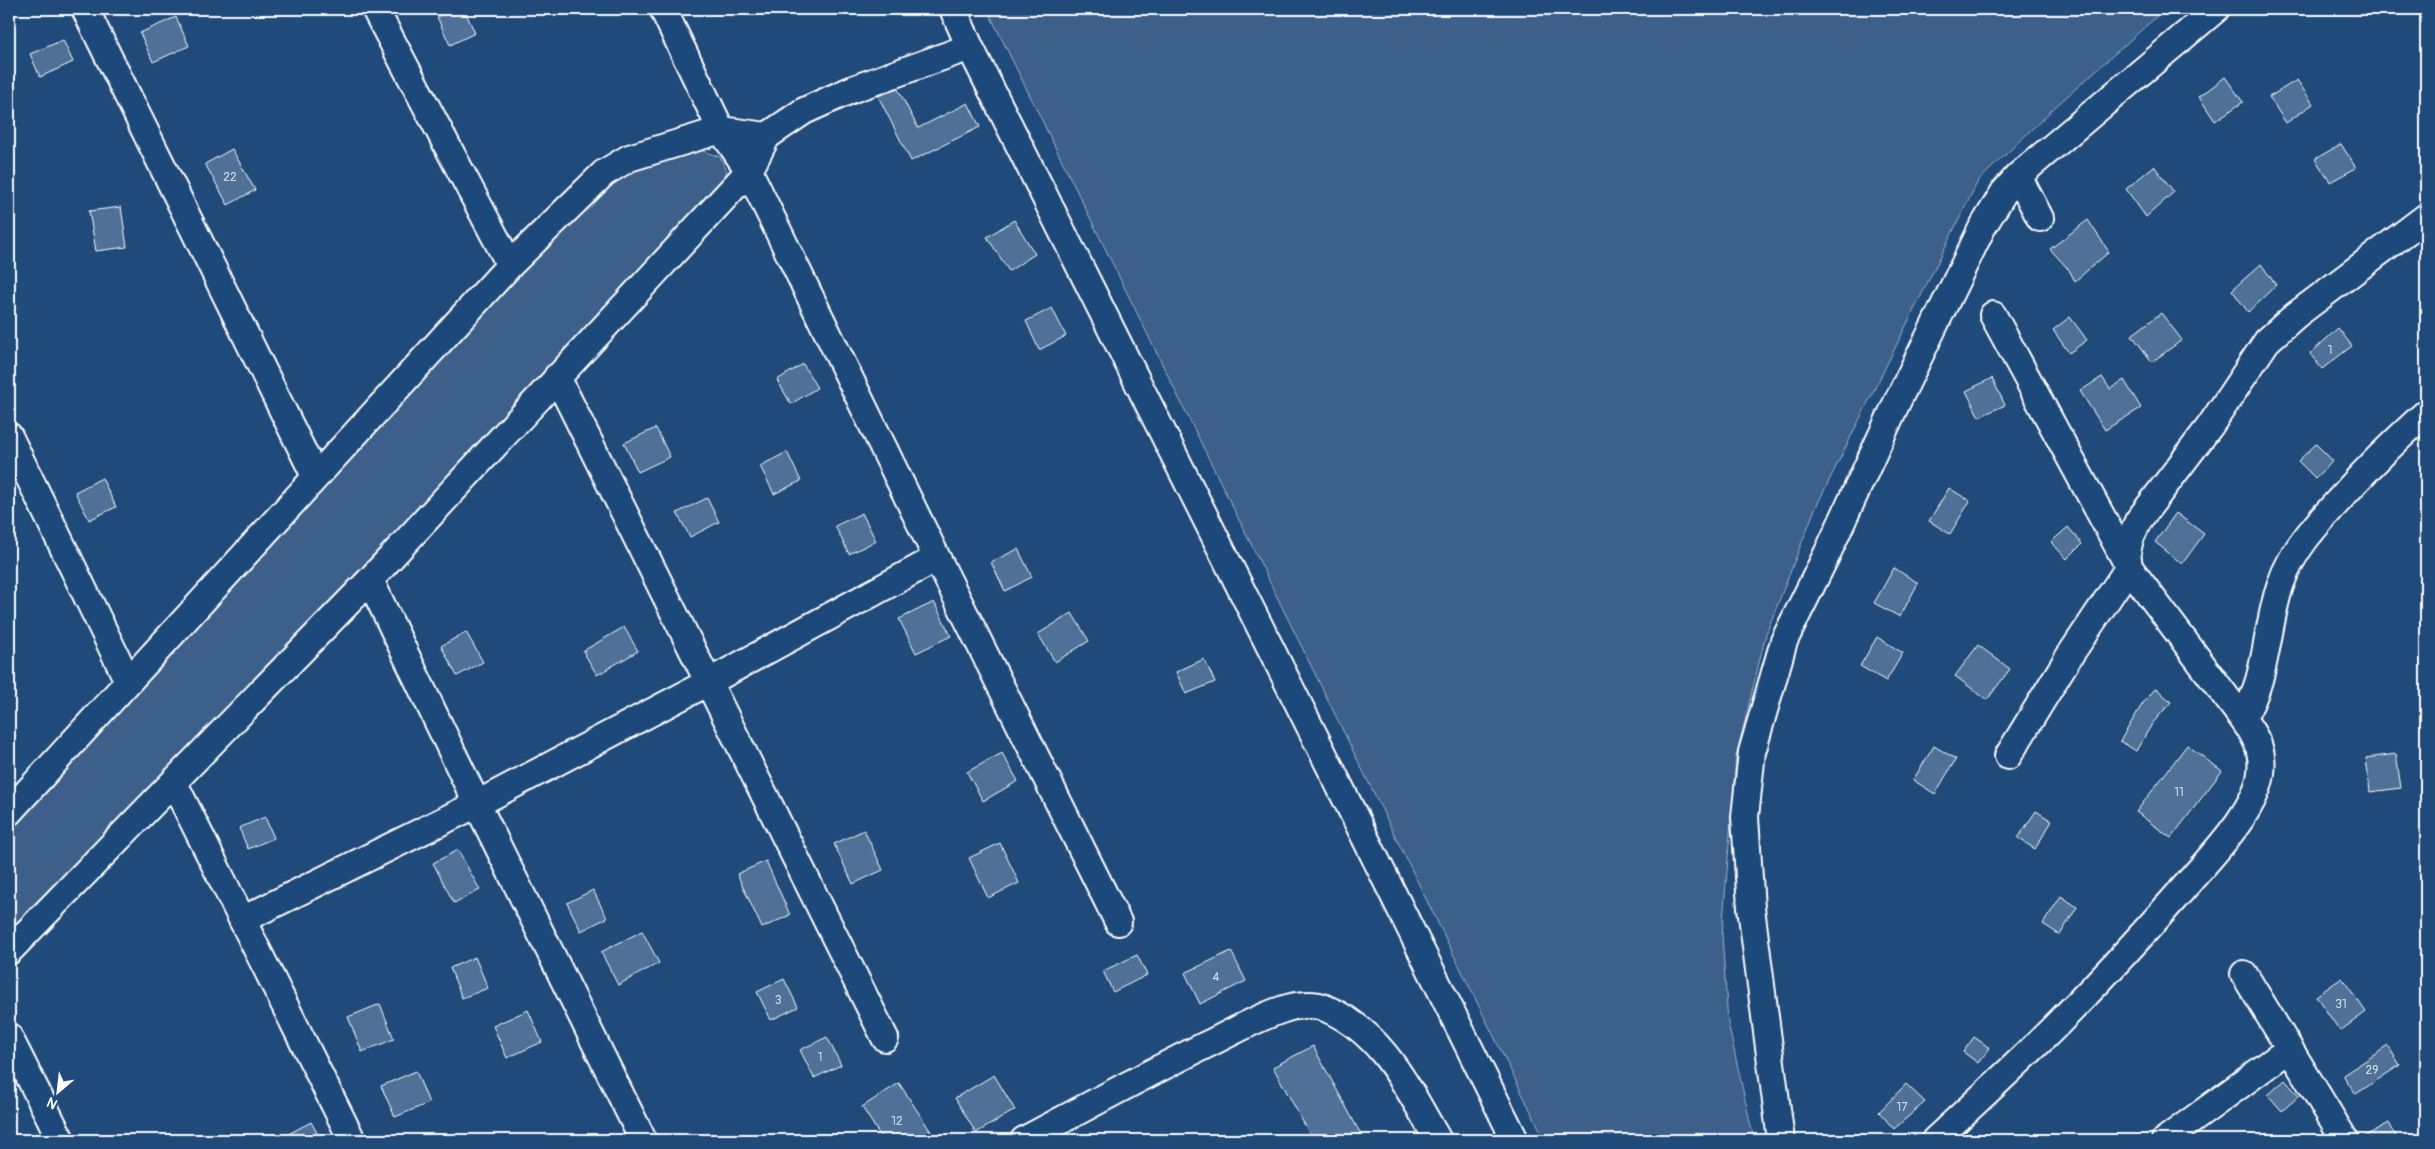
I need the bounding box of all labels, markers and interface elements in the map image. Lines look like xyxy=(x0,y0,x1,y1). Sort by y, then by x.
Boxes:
house number: 22 xyxy=(223,170,237,185)
house number: 1 xyxy=(2328,343,2332,358)
house number: 11 xyxy=(2174,785,2184,800)
house number: 4 xyxy=(1213,970,1220,985)
house number: 3 xyxy=(775,993,782,1008)
house number: 31 xyxy=(2335,997,2347,1012)
house number: 1 xyxy=(818,1050,822,1065)
house number: 29 xyxy=(2366,1063,2378,1078)
north arrow xyxy=(32,1066,82,1116)
text: N xyxy=(44,1093,60,1113)
house number: 17 xyxy=(1896,1100,1908,1115)
house number: 12 xyxy=(891,1114,903,1129)

